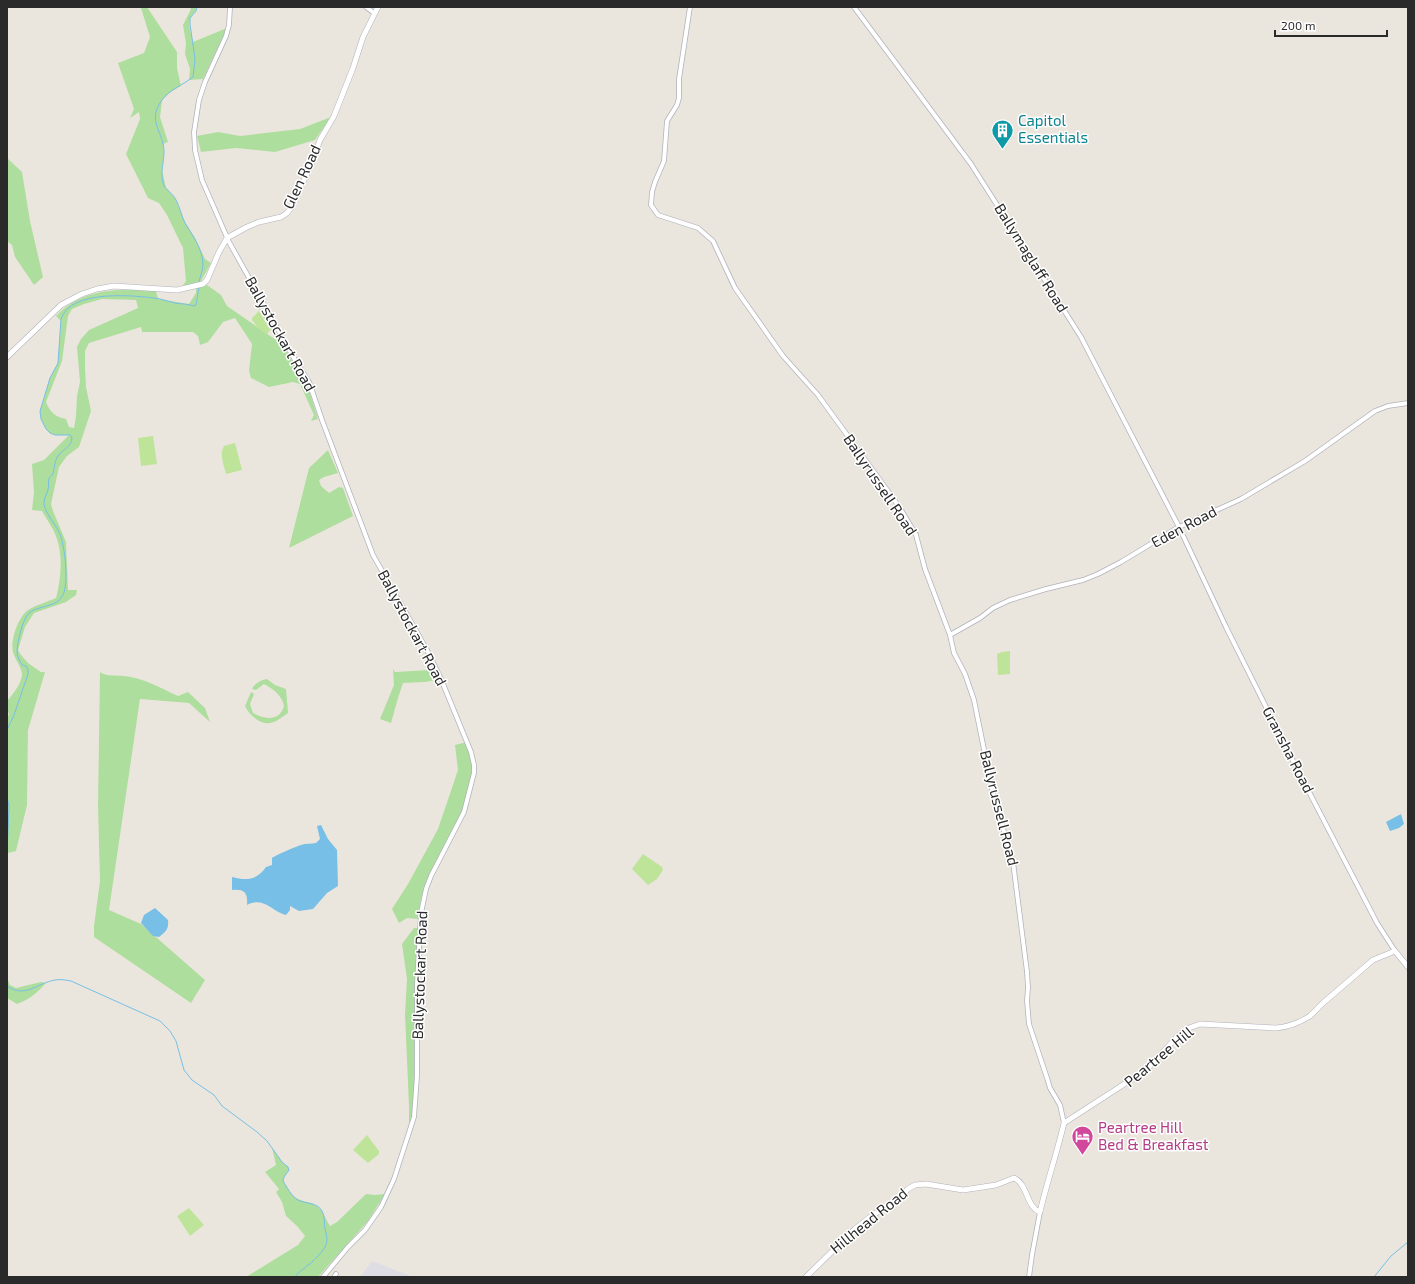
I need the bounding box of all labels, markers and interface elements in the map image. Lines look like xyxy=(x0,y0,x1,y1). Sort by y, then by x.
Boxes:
scale bar xyxy=(1275,12,1387,38)
text: 200 m xyxy=(1281,18,1315,32)
place label: Capitol Essentials xyxy=(1018,111,1088,146)
building icon: Capitol Essentials xyxy=(989,117,1015,150)
street label: Glen Road xyxy=(278,142,324,211)
street label: Ballymaglaff Road xyxy=(991,200,1073,315)
street label: Ballystockart Road xyxy=(242,273,320,394)
street label: Ballyrussell Road xyxy=(840,430,921,539)
street label: Eden Road xyxy=(1148,501,1219,551)
street label: Ballystockart Road xyxy=(375,566,451,689)
street label: Gransha Road xyxy=(1259,703,1318,796)
street label: Ballyrussell Road xyxy=(977,748,1023,867)
street label: Ballystockart Road xyxy=(408,910,430,1040)
street label: Peartree Hill xyxy=(1120,1022,1197,1090)
place label: Peartree Hill Bed & Breakfast xyxy=(1098,1118,1209,1153)
hotel icon: Peartree Hill Bed & Breakfast xyxy=(1070,1124,1096,1157)
street label: Hillhead Road xyxy=(826,1184,911,1257)

